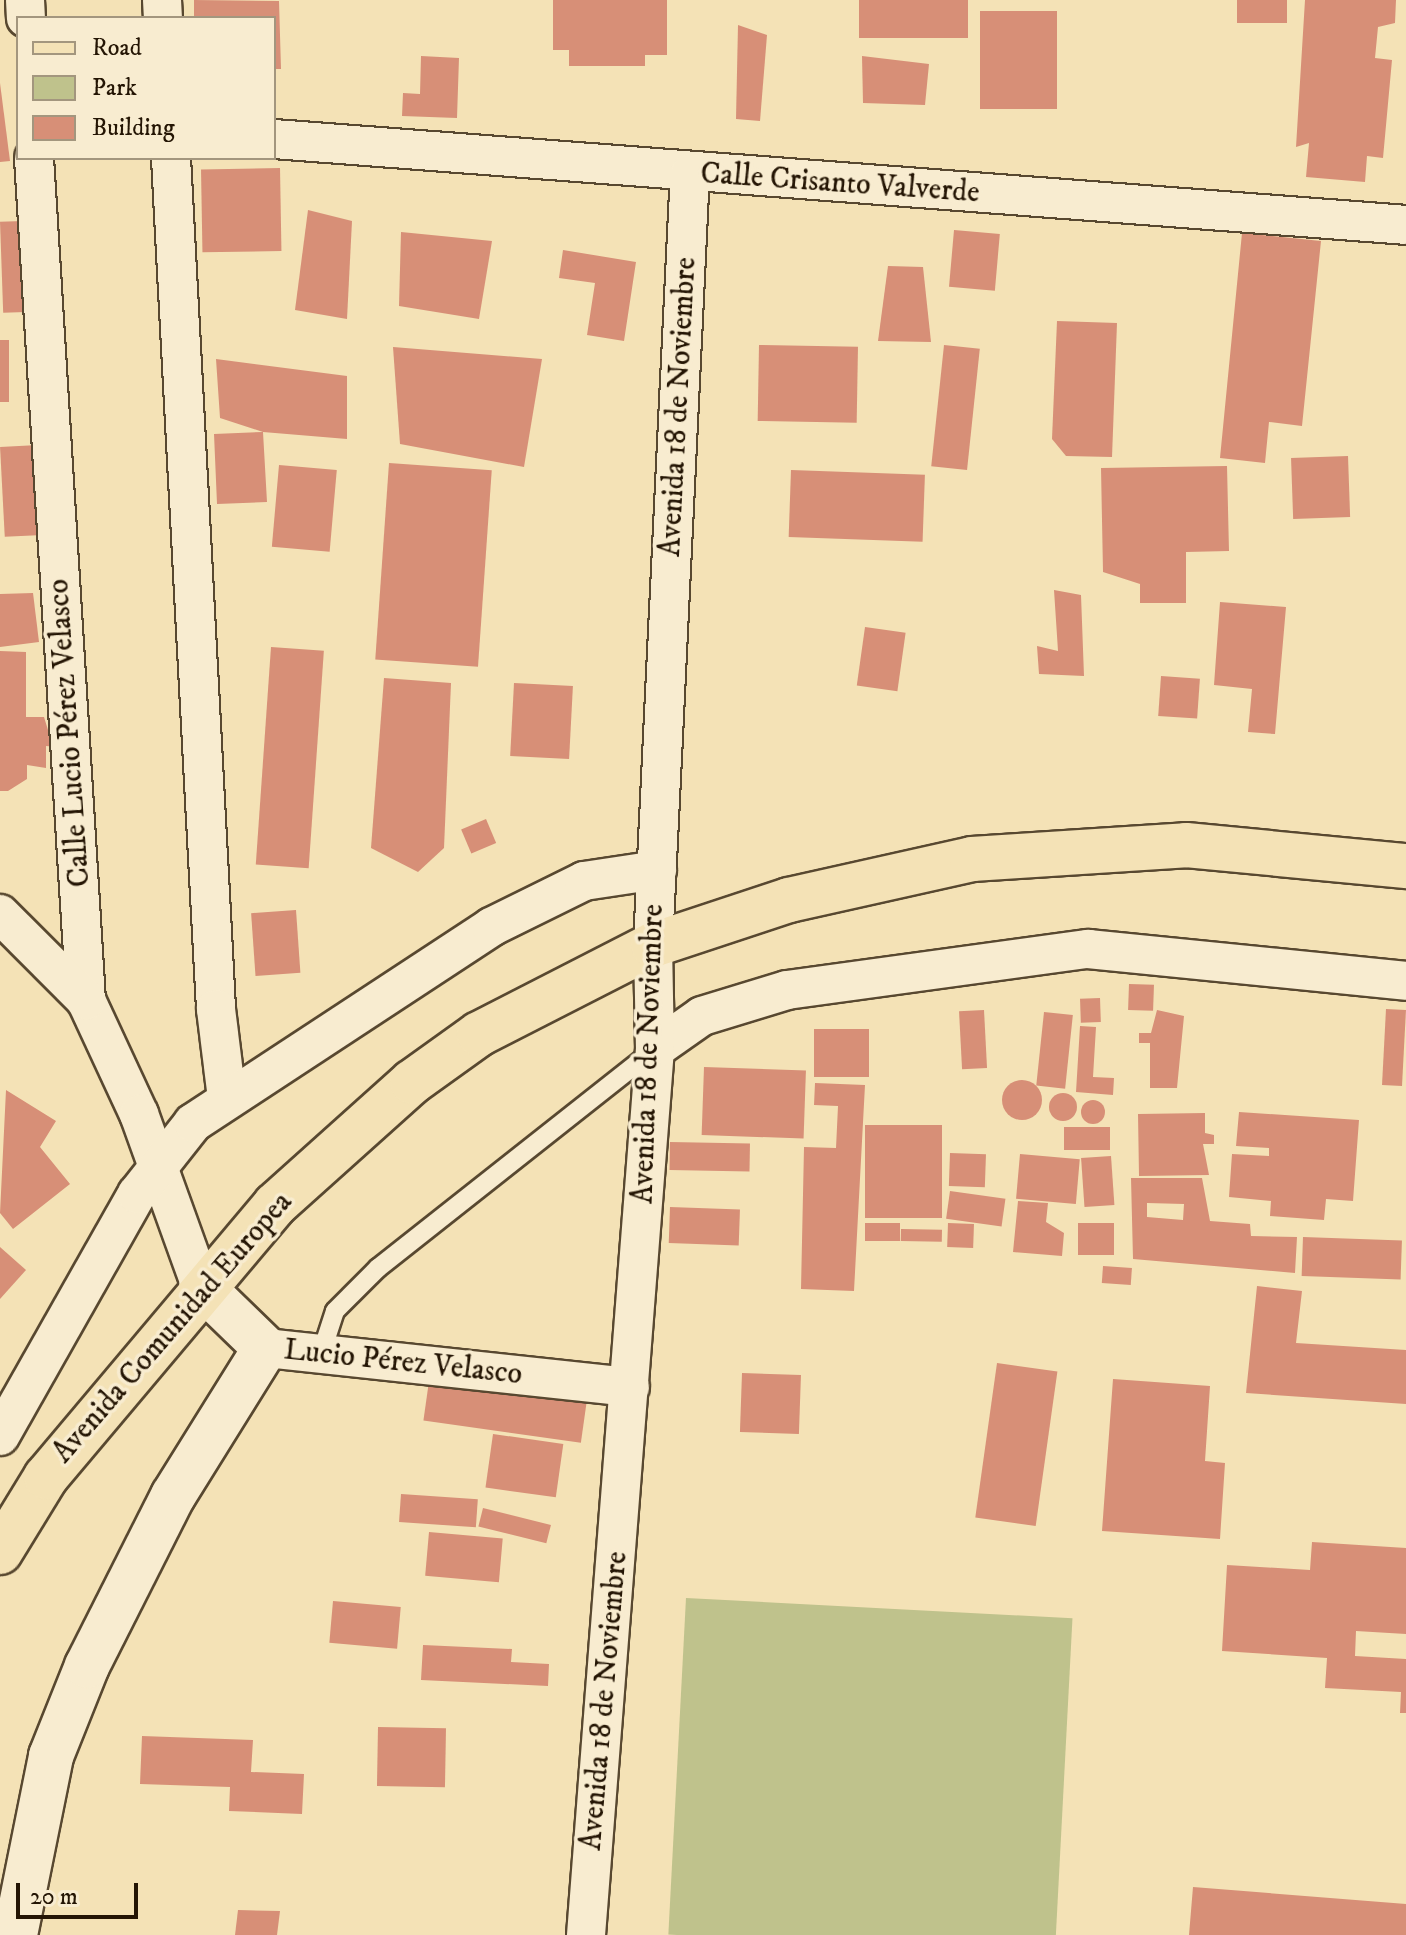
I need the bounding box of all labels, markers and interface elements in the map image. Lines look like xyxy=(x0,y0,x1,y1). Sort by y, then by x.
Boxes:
legend xyxy=(16,16,276,160)
text: Road xyxy=(92,33,142,63)
text: Park xyxy=(92,73,137,103)
text: Building xyxy=(92,113,175,143)
street label: Calle Crisanto Valverde xyxy=(699,156,981,212)
street label: Avenida 18 de Noviembre xyxy=(653,256,705,558)
street label: Calle Lucio Pérez Velasco xyxy=(41,578,99,888)
street label: Avenida 18 de Noviembre xyxy=(626,904,672,1204)
street label: Avenida Comunidad Europea xyxy=(46,1185,300,1471)
street label: Lucio Pérez Velasco xyxy=(282,1333,524,1393)
street label: Avenida 18 de Noviembre xyxy=(574,1550,636,1852)
scale bar xyxy=(20,1867,142,1917)
text: 20 m xyxy=(30,1882,78,1912)

